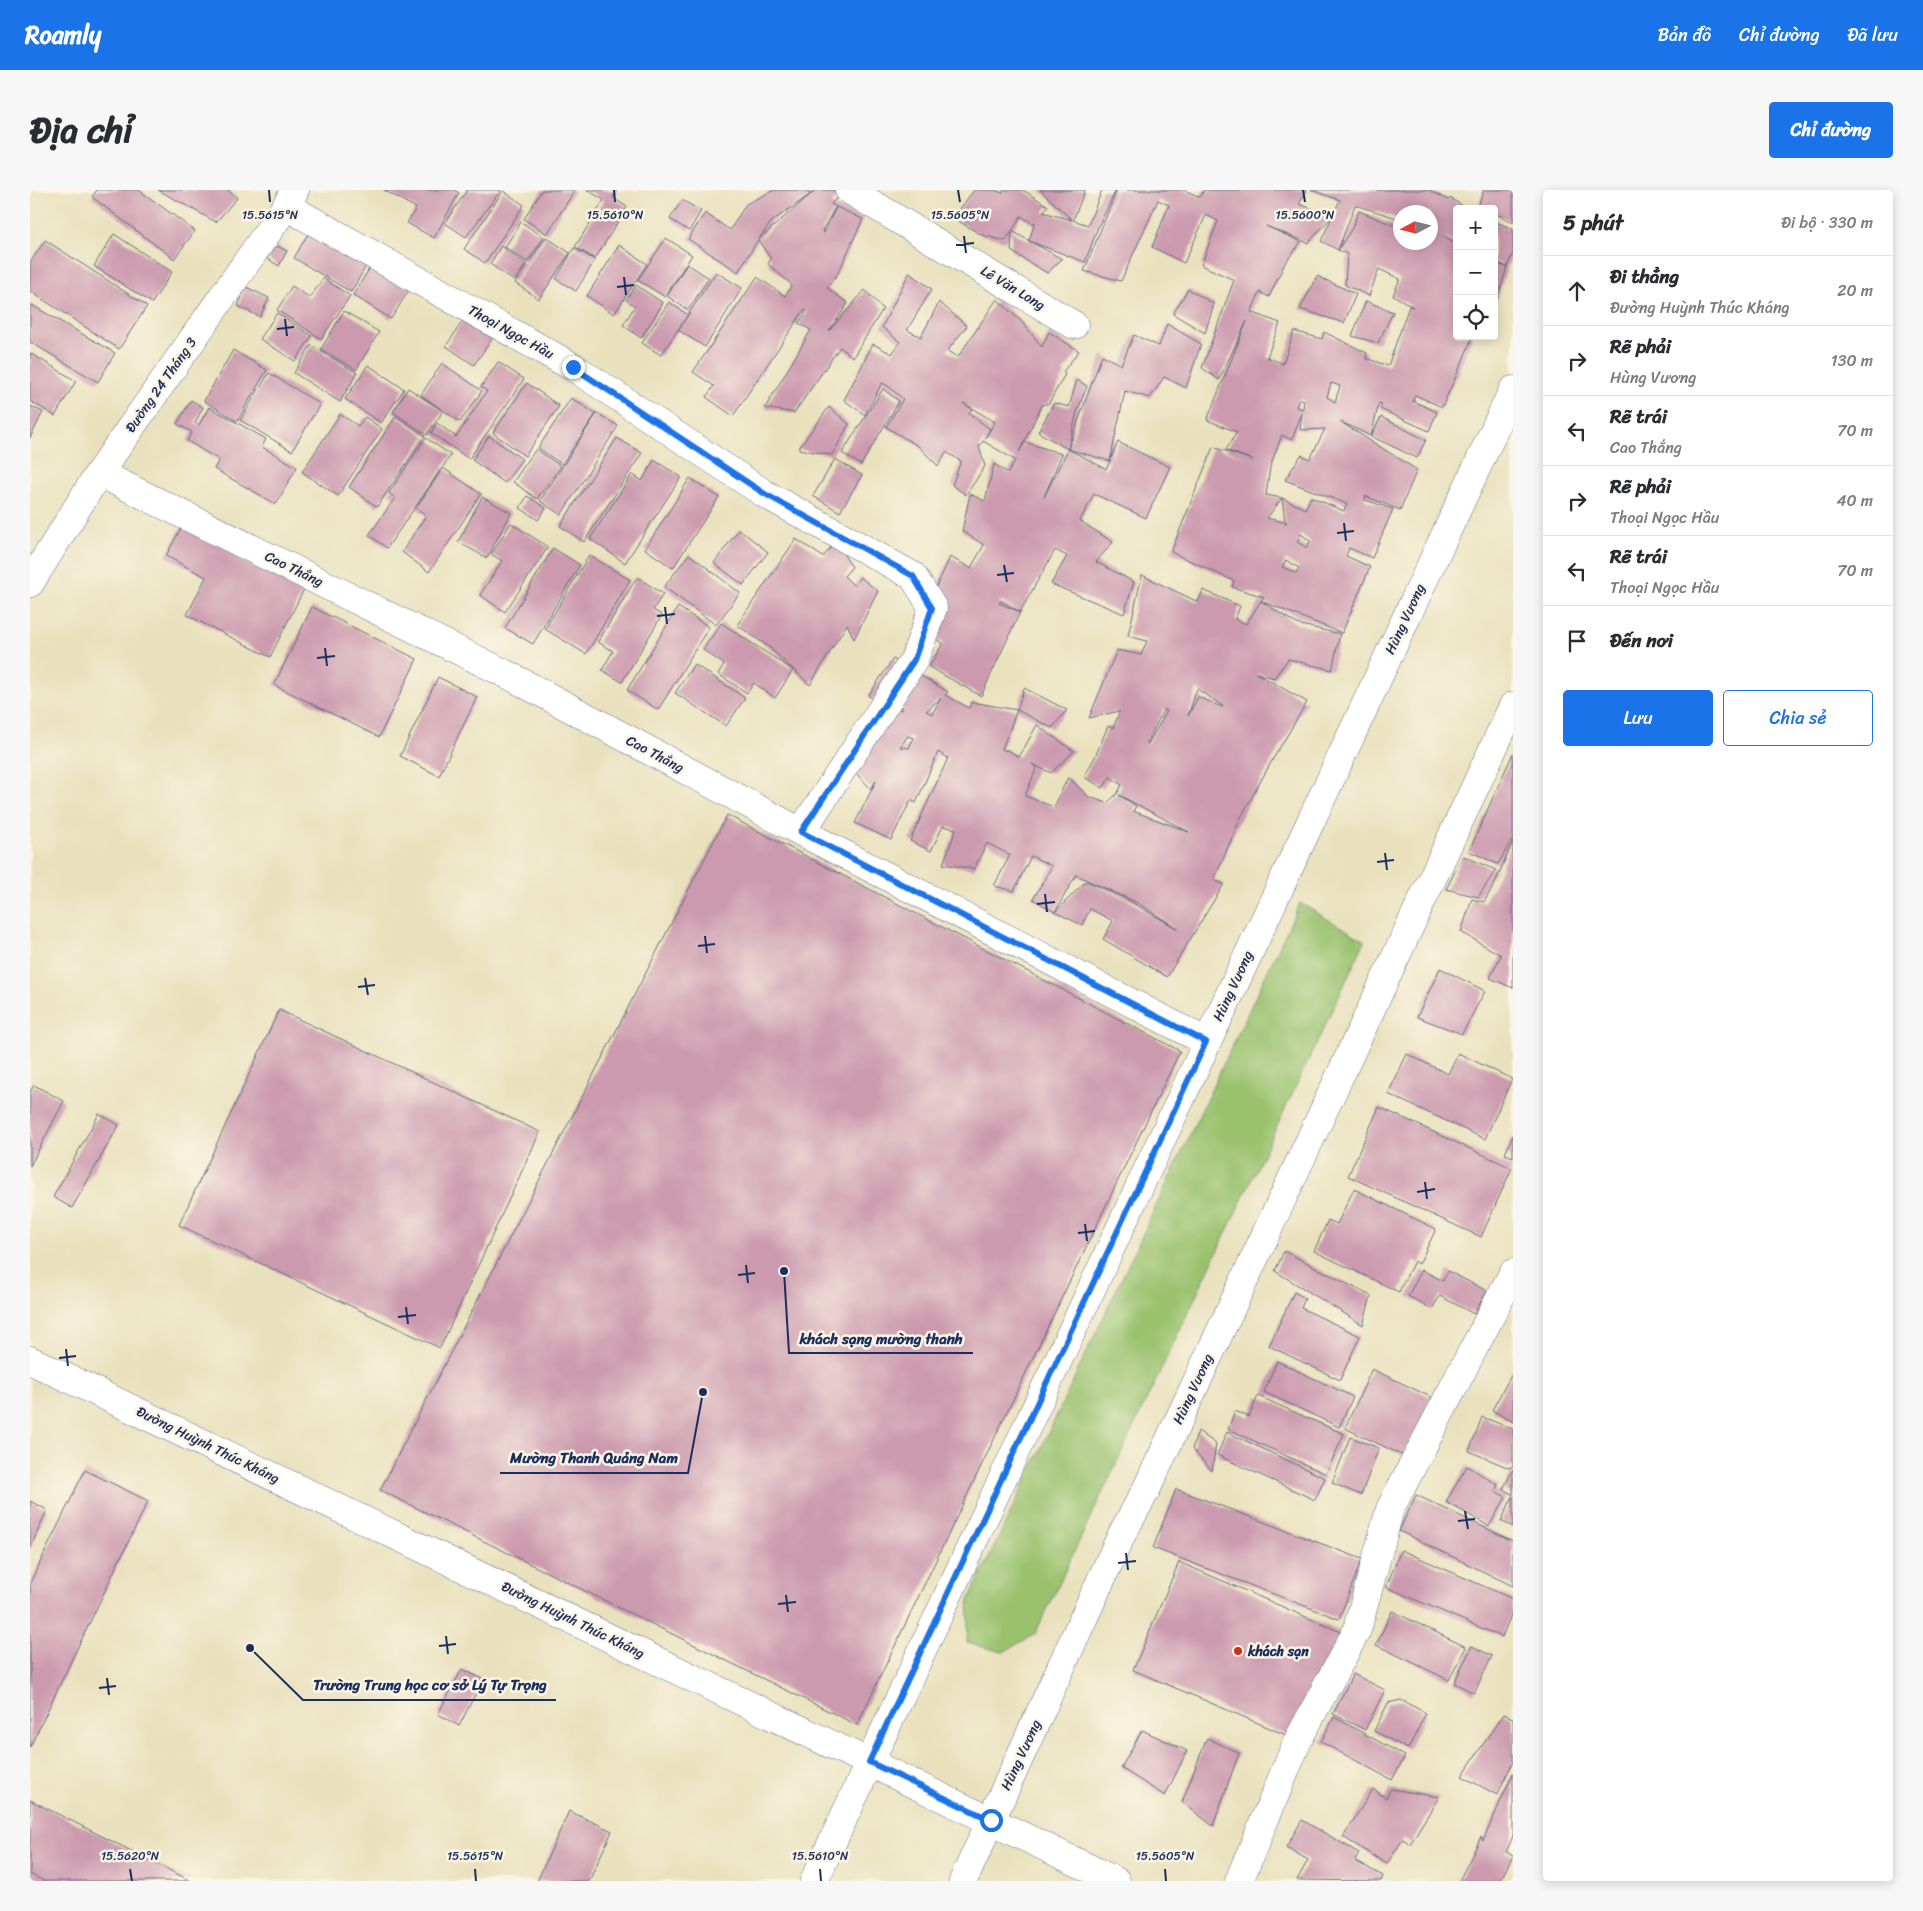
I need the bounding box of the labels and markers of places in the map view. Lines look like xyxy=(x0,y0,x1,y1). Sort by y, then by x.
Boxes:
callout: khách sạng mường thanh xyxy=(789,1323,973,1353)
callout: Mường Thanh Quảng Nam xyxy=(500,1443,688,1473)
place label: khách sạn xyxy=(1247,1639,1309,1664)
marker: khách sạn xyxy=(1232,1645,1244,1657)
callout: Trường Trung học cơ sở Lý Tự Trọng xyxy=(303,1670,556,1700)

